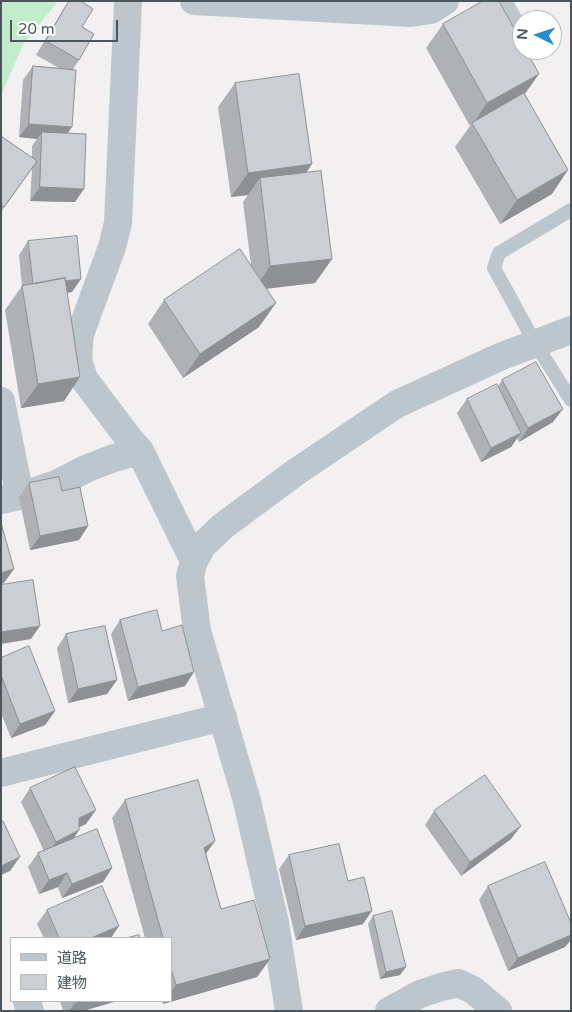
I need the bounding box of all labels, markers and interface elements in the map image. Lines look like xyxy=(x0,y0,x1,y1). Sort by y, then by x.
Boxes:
scale bar xyxy=(12,10,120,42)
north arrow xyxy=(512,10,562,60)
text: 20 m xyxy=(18,20,55,38)
text: N xyxy=(514,28,531,40)
legend xyxy=(10,937,172,1002)
text: 道路 xyxy=(57,949,87,967)
text: 建物 xyxy=(57,974,87,992)

